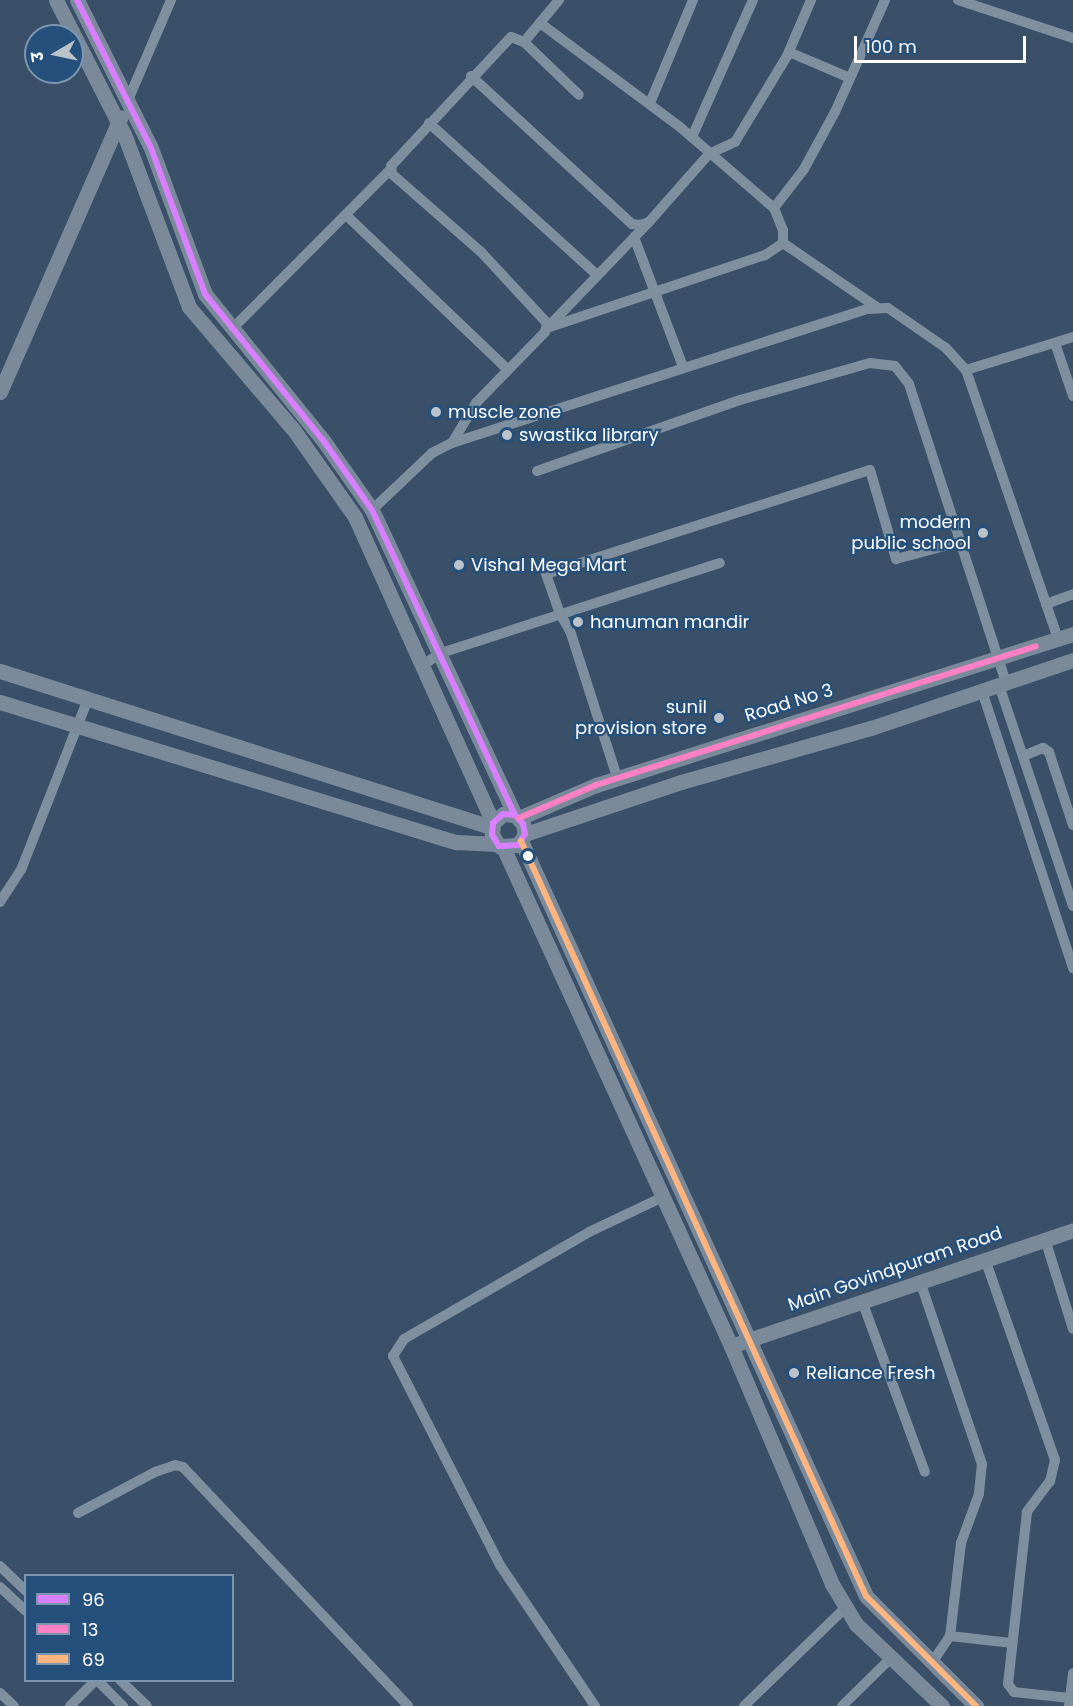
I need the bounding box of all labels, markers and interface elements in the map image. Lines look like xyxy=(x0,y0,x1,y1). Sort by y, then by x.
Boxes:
north arrow xyxy=(24,24,84,84)
scale bar xyxy=(857,24,1030,62)
text: 100 m xyxy=(865,34,917,59)
text: उ xyxy=(26,50,50,63)
place label: muscle zone xyxy=(448,401,561,423)
marker: muscle zone xyxy=(429,405,443,419)
place label: swastika library xyxy=(519,424,659,446)
marker: swastika library xyxy=(500,428,514,442)
place label: modern public school xyxy=(851,512,971,554)
marker: modern public school xyxy=(976,526,990,540)
place label: Vishal Mega Mart xyxy=(471,554,627,576)
marker: Vishal Mega Mart xyxy=(452,558,466,572)
place label: hanuman mandir xyxy=(590,611,749,633)
marker: hanuman mandir xyxy=(571,615,585,629)
street label: Road No 3 xyxy=(742,679,836,727)
place label: sunil provision store xyxy=(575,697,707,740)
marker: sunil provision store xyxy=(712,711,726,725)
unlabelled marker xyxy=(522,850,534,862)
street label: Main Govindpuram Road xyxy=(785,1222,1005,1316)
place label: Reliance Fresh xyxy=(806,1362,935,1384)
marker: Reliance Fresh xyxy=(787,1366,801,1380)
legend xyxy=(24,1574,234,1682)
text: 96 xyxy=(82,1587,105,1612)
text: 13 xyxy=(82,1617,98,1642)
text: 69 xyxy=(82,1647,105,1672)

